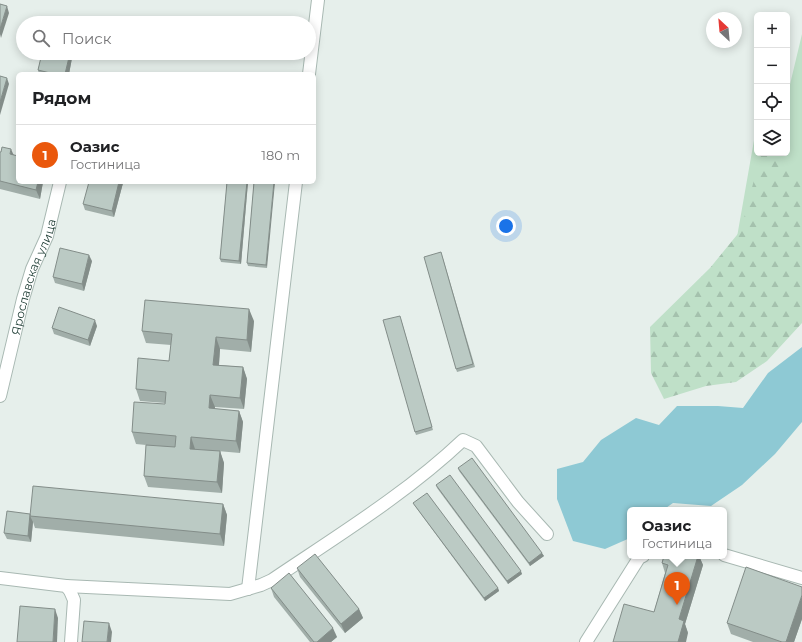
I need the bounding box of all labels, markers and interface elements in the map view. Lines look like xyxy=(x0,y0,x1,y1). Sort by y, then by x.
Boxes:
north arrow xyxy=(706,12,742,48)
map controls xyxy=(754,12,790,156)
button: + xyxy=(754,12,790,48)
search box xyxy=(16,16,316,60)
icon: search xyxy=(30,27,52,49)
text: Поиск xyxy=(62,29,111,48)
button: − xyxy=(754,48,790,84)
button: locate xyxy=(754,84,790,120)
text: Рядом xyxy=(32,88,91,108)
button: layers xyxy=(754,120,790,156)
text: Оазис xyxy=(70,137,120,156)
text: 1 xyxy=(42,147,48,163)
text: 180 m xyxy=(261,147,300,163)
text: Гостиница xyxy=(70,156,141,172)
your location xyxy=(496,216,516,236)
street label: Ярославская улица xyxy=(7,217,58,336)
popup xyxy=(627,507,727,559)
text: Оазис xyxy=(642,516,691,535)
text: Гостиница xyxy=(642,535,712,551)
pin: 1 xyxy=(664,572,690,605)

